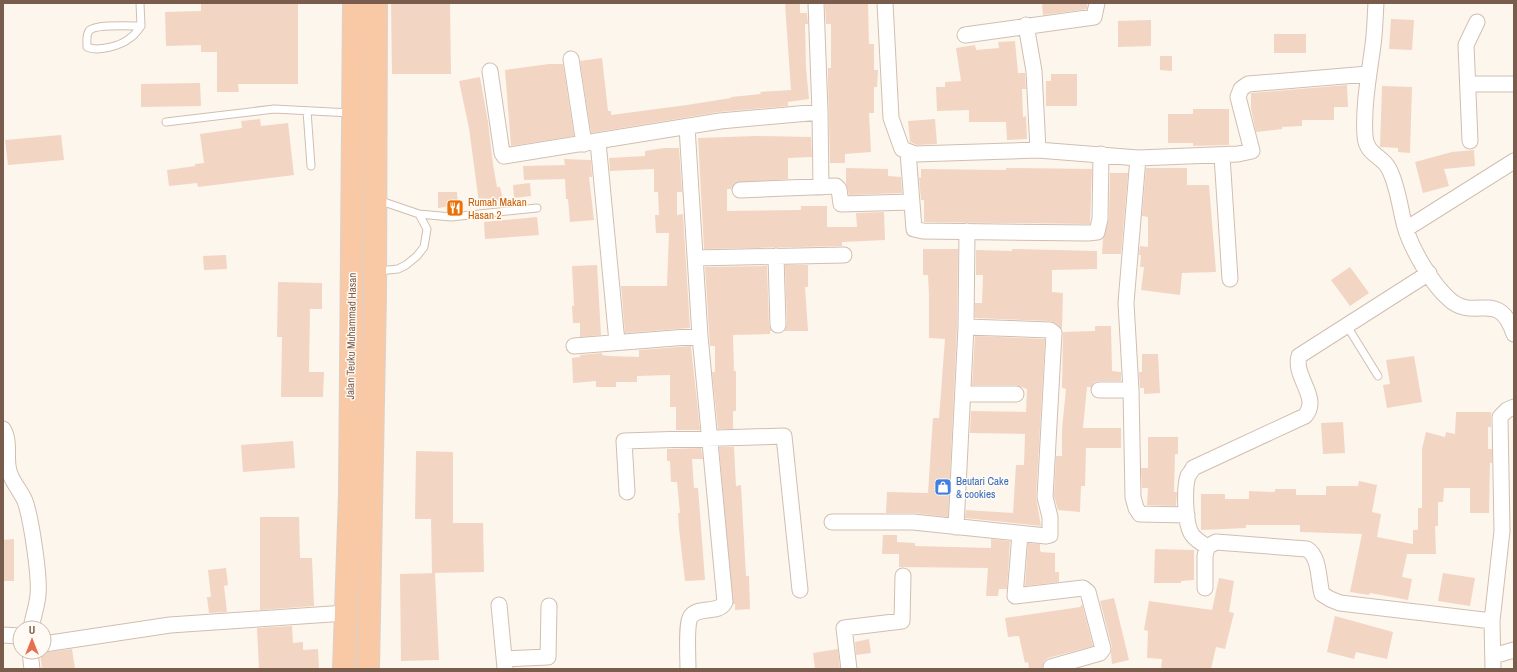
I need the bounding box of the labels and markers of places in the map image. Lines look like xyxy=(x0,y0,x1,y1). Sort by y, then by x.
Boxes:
place label: Rumah Makan Hasan 2 xyxy=(468,195,527,222)
restaurant icon: Rumah Makan Hasan 2 xyxy=(445,198,465,218)
place label: Beutari Cake & cookies xyxy=(956,474,1009,501)
shop icon: Beutari Cake & cookies xyxy=(933,477,953,497)

